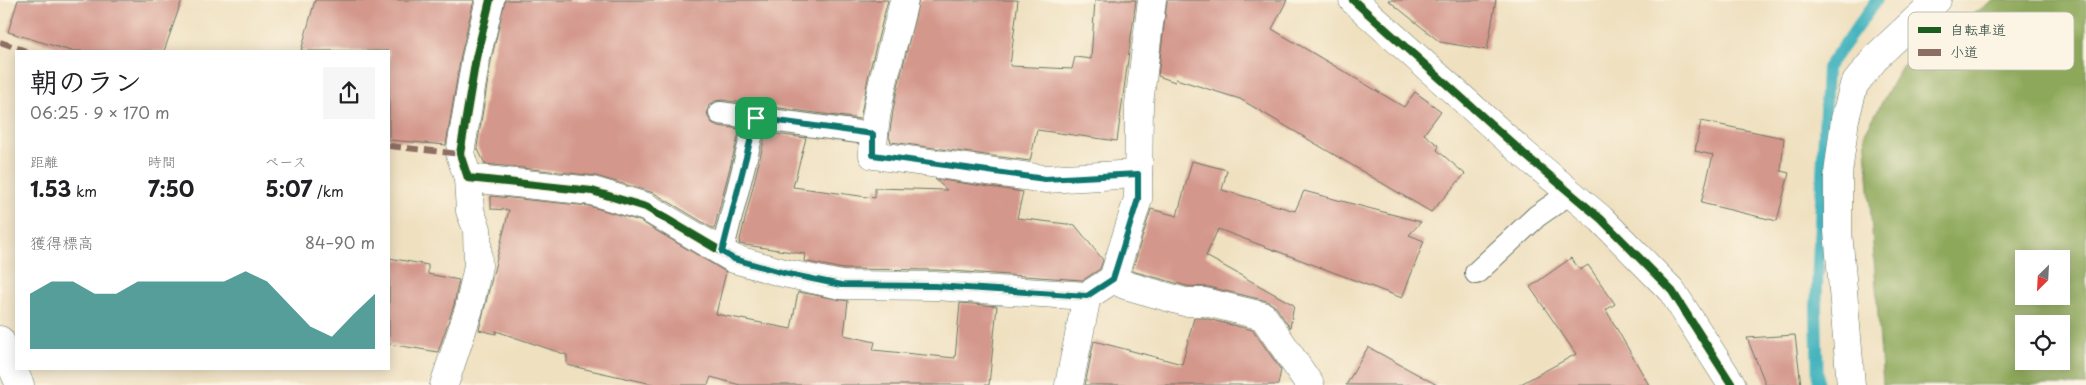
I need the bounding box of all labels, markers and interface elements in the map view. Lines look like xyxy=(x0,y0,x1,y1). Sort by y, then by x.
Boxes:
legend xyxy=(1908,12,2074,70)
text: 自転車道 xyxy=(1950,19,2006,40)
text: 小道 xyxy=(1950,41,1978,62)
text: 朝のラン xyxy=(30,59,142,102)
button: share xyxy=(323,67,375,119)
pin xyxy=(735,97,777,139)
text: 06:25 · 9 × 170 m xyxy=(30,100,170,124)
icon: arrive xyxy=(742,104,770,132)
text: 距離 xyxy=(30,151,58,172)
text: 時間 xyxy=(148,151,176,172)
text: ペース xyxy=(265,151,307,172)
text: 1.53 xyxy=(30,172,71,204)
text: 7:50 xyxy=(148,172,194,204)
text: 5:07 xyxy=(265,172,312,204)
text: km xyxy=(71,181,97,202)
text: /km xyxy=(312,181,344,202)
text: 獲得標高 xyxy=(30,230,94,254)
text: 84–90 m xyxy=(305,230,375,254)
north arrow xyxy=(2015,250,2070,305)
map controls xyxy=(2015,250,2070,370)
button: locate xyxy=(2015,315,2070,370)

